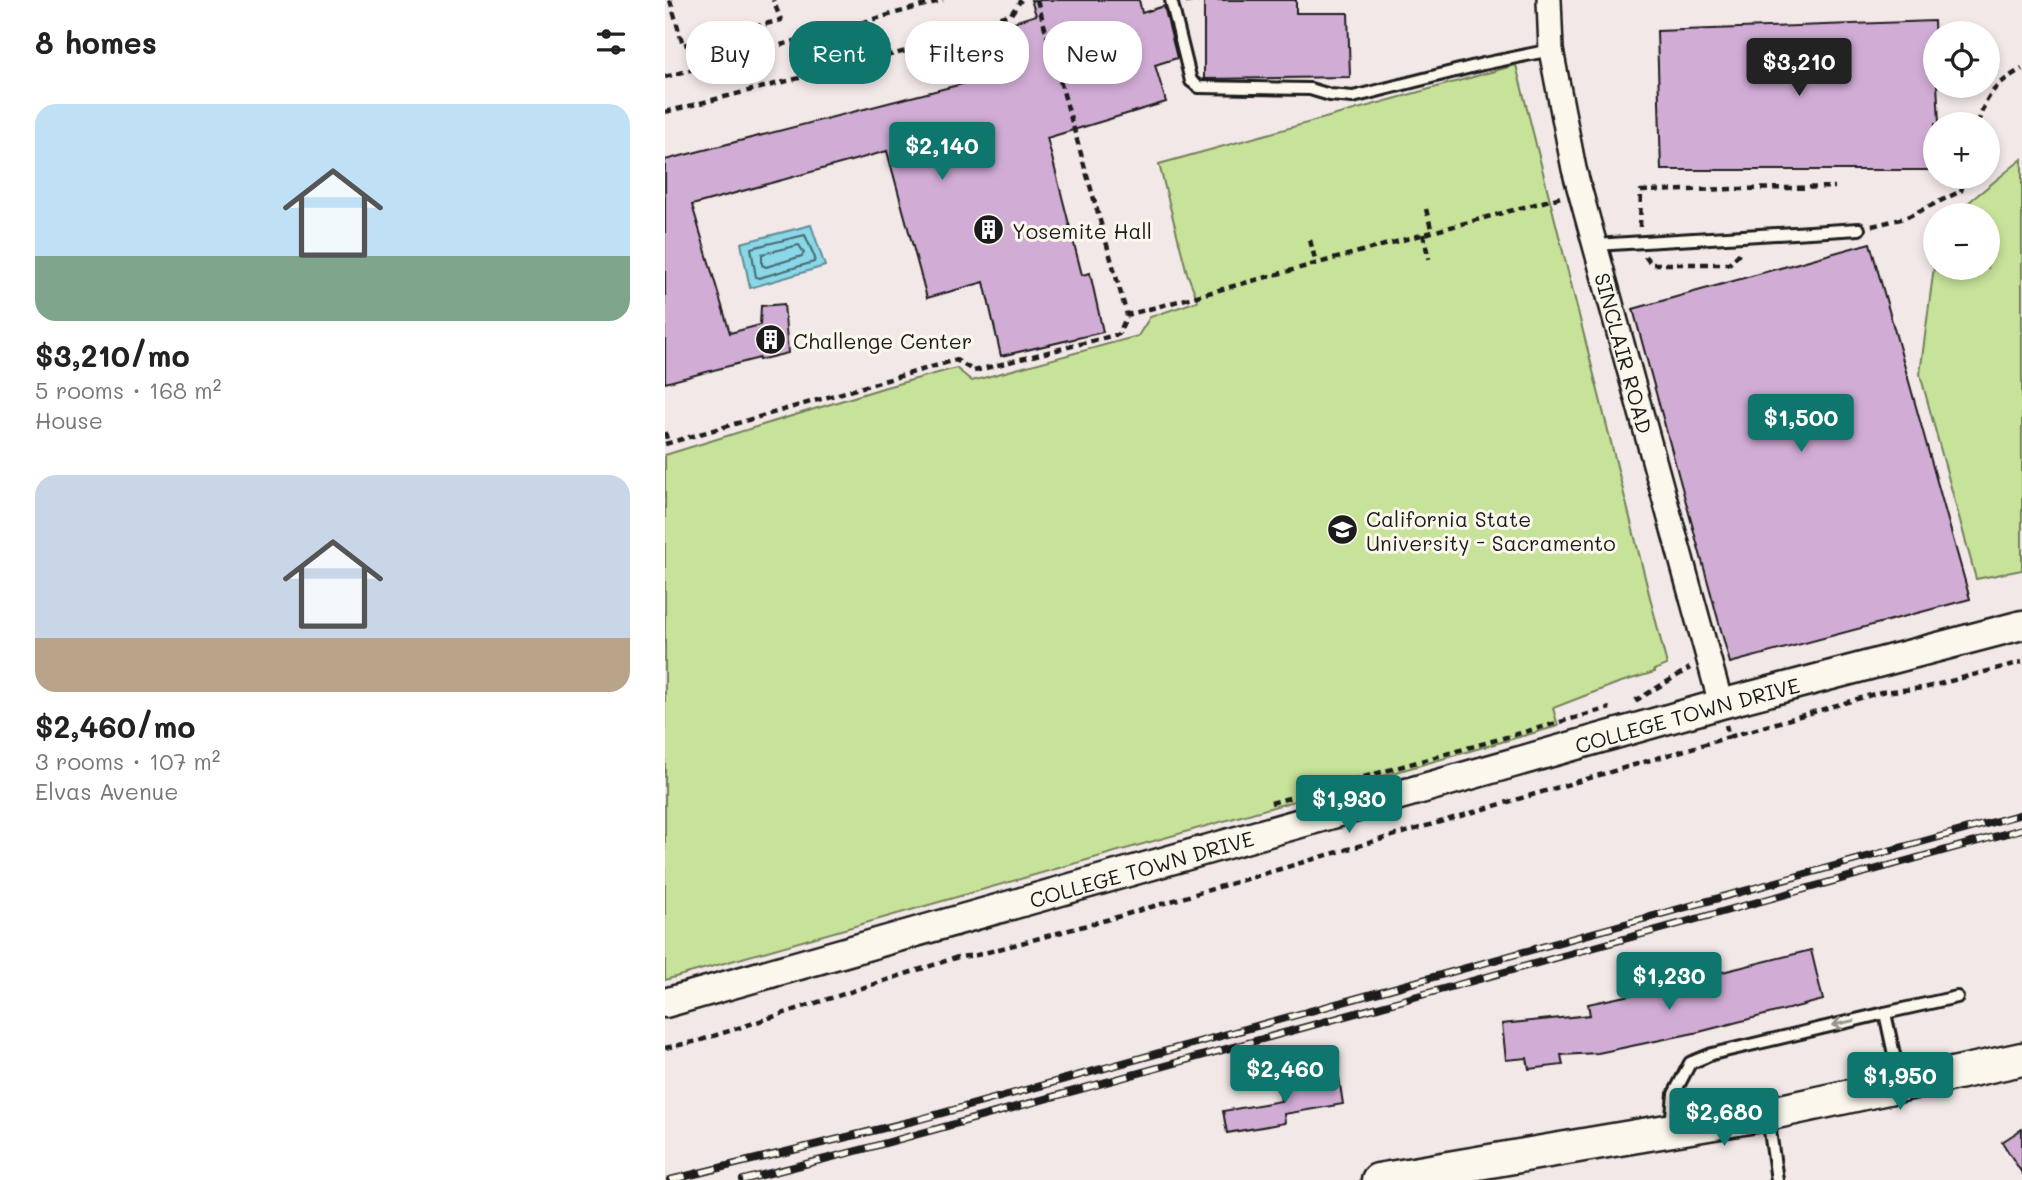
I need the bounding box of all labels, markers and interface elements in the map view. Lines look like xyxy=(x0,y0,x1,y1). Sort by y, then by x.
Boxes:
chip: Buy xyxy=(686,21,775,84)
chip: Rent xyxy=(789,21,891,84)
chip: Filters xyxy=(905,21,1029,84)
chip: New xyxy=(1043,21,1142,84)
map controls xyxy=(1923,21,2000,280)
button: locate xyxy=(1923,21,2000,98)
text: 8 homes xyxy=(35,22,157,62)
icon: filters xyxy=(592,23,630,61)
pin: $3,210 xyxy=(1742,38,1856,98)
text: $3,210 xyxy=(1763,46,1835,76)
button: + xyxy=(1923,112,2000,189)
pin: $2,140 xyxy=(885,122,999,182)
text: $2,140 xyxy=(905,130,979,160)
icon: home xyxy=(270,150,396,276)
button: − xyxy=(1923,203,2000,280)
building icon: Yosemite Hall xyxy=(972,213,1006,247)
place label: Yosemite Hall xyxy=(1012,217,1152,244)
street label: SINCLAIR ROAD xyxy=(1590,270,1659,436)
building icon: Challenge Center xyxy=(753,323,787,357)
place label: Challenge Center xyxy=(793,327,972,354)
text: $3,210/mo xyxy=(35,335,190,375)
text: 5 rooms · 168 m² xyxy=(35,375,221,405)
pin: $1,500 xyxy=(1744,394,1858,454)
text: $1,500 xyxy=(1764,402,1838,432)
text: House xyxy=(35,405,103,435)
place label: California State University - Sacramento xyxy=(1366,505,1616,556)
school or university icon: California State University - Sacramento xyxy=(1326,513,1360,547)
icon: home xyxy=(270,521,396,647)
street label: COLLEGE TOWN DRIVE xyxy=(1572,671,1802,758)
text: $2,460/mo xyxy=(35,706,196,746)
text: 3 rooms · 107 m² xyxy=(35,746,221,776)
text: Elvas Avenue xyxy=(35,776,179,806)
pin: $1,930 xyxy=(1292,776,1406,835)
text: $1,930 xyxy=(1312,783,1386,813)
street label: COLLEGE TOWN DRIVE xyxy=(1026,824,1256,913)
pin: $1,230 xyxy=(1612,953,1726,1012)
text: $1,230 xyxy=(1633,960,1705,990)
one-way arrow xyxy=(1832,1017,1855,1030)
pin: $2,460 xyxy=(1228,1046,1342,1105)
pin: $1,950 xyxy=(1843,1052,1957,1112)
text: $2,460 xyxy=(1246,1053,1324,1083)
text: $1,950 xyxy=(1863,1060,1937,1090)
pin: $2,680 xyxy=(1667,1088,1781,1148)
text: $2,680 xyxy=(1685,1096,1763,1126)

